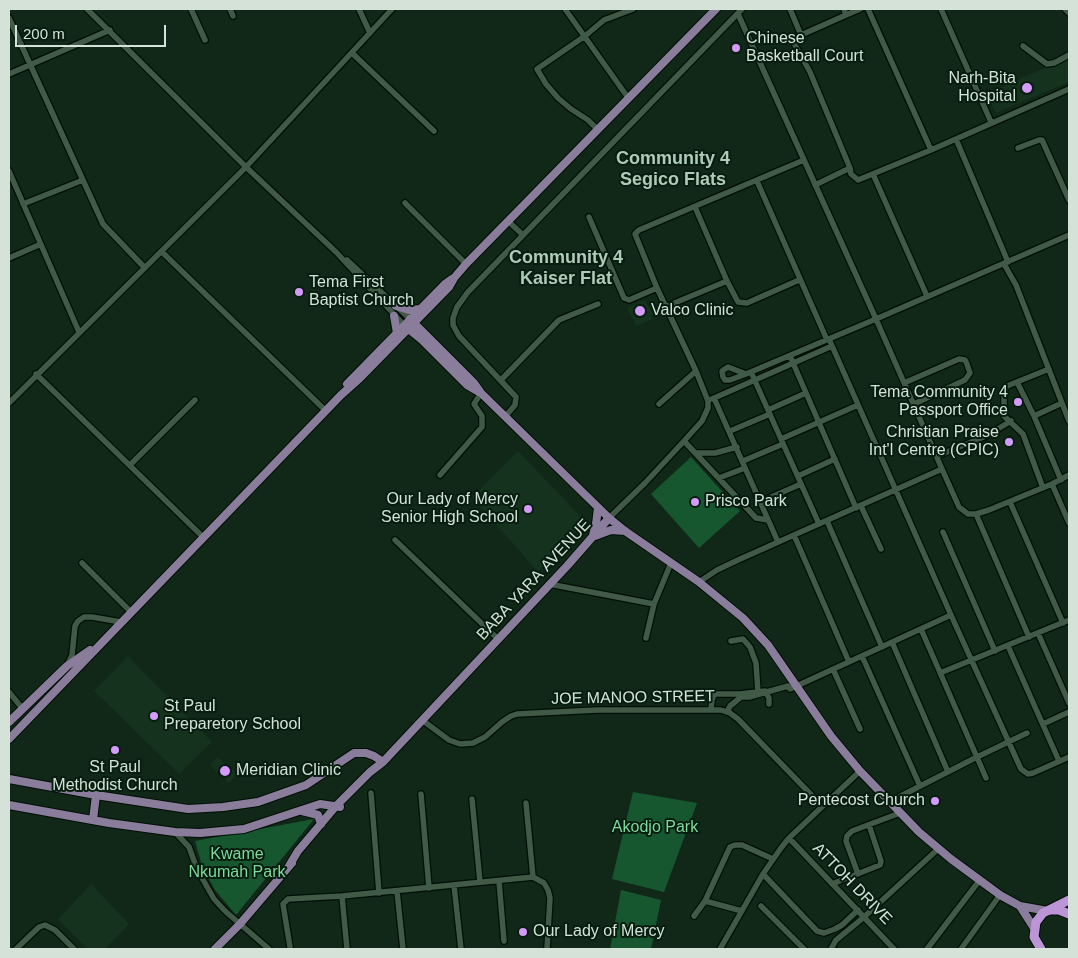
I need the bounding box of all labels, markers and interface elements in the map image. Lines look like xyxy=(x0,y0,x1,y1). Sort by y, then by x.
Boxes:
scale bar xyxy=(18,15,169,47)
text: 200 m xyxy=(23,25,65,42)
place label: Chinese Basketball Court xyxy=(746,29,863,67)
marker: Chinese Basketball Court xyxy=(730,42,742,54)
place label: Narh-Bita Hospital xyxy=(948,69,1016,107)
marker: Narh-Bita Hospital xyxy=(1020,81,1034,95)
district label: Community 4 Segico Flats xyxy=(616,148,730,190)
district label: Community 4 Kaiser Flat xyxy=(509,247,623,290)
place label: Tema First Baptist Church xyxy=(309,273,414,311)
marker: Tema First Baptist Church xyxy=(293,286,305,298)
place label: Valco Clinic xyxy=(651,301,733,321)
marker: Valco Clinic xyxy=(633,304,647,318)
place label: Tema Community 4 Passport Office xyxy=(870,383,1008,421)
marker: Tema Community 4 Passport Office xyxy=(1012,396,1024,408)
place label: Christian Praise Int'l Centre (CPIC) xyxy=(869,423,999,461)
marker: Christian Praise Int'l Centre (CPIC) xyxy=(1003,436,1015,448)
place label: Our Lady of Mercy Senior High School xyxy=(381,490,518,528)
place label: Prisco Park xyxy=(705,492,787,512)
marker: Prisco Park xyxy=(689,496,701,508)
marker: Our Lady of Mercy Senior High School xyxy=(522,503,534,515)
street label: BABA YARA AVENUE xyxy=(473,515,595,645)
street label: JOE MANOO STREET xyxy=(551,687,715,709)
place label: St Paul Preparetory School xyxy=(164,697,301,735)
marker: St Paul Preparetory School xyxy=(148,710,160,722)
marker: St Paul Methodist Church xyxy=(109,744,121,756)
place label: St Paul Methodist Church xyxy=(52,758,178,796)
place label: Meridian Clinic xyxy=(236,761,341,781)
marker: Meridian Clinic xyxy=(218,764,232,778)
place label: Pentecost Church xyxy=(798,791,925,811)
marker: Pentecost Church xyxy=(929,795,941,807)
park label: Akodjo Park xyxy=(612,818,698,838)
street label: ATTOH DRIVE xyxy=(808,839,896,929)
park label: Kwame Nkumah Park xyxy=(189,845,285,883)
place label: Our Lady of Mercy xyxy=(533,922,665,942)
marker: Our Lady of Mercy xyxy=(517,926,529,938)

